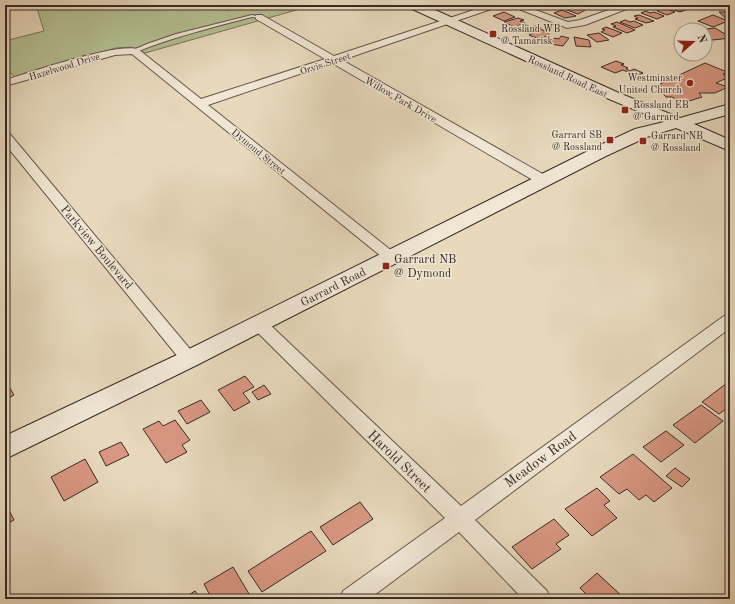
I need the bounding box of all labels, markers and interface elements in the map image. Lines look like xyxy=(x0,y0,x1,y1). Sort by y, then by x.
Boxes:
north arrow xyxy=(673,22,713,62)
place label: Rossland WB @ Tamarisk xyxy=(501,24,561,46)
marker: Rossland WB @ Tamarisk xyxy=(488,29,498,39)
text: N xyxy=(694,33,708,45)
street label: Hazelwood Drive xyxy=(28,51,101,83)
street label: Orvis Street xyxy=(299,51,352,77)
street label: Rossland Road East xyxy=(526,54,609,100)
place label: Westminster United Church xyxy=(619,73,683,95)
street label: Willow Park Drive xyxy=(363,75,438,125)
marker: Westminster United Church xyxy=(685,78,695,88)
place label: Rossland EB @ Garrard xyxy=(633,100,689,122)
marker: Rossland EB @ Garrard xyxy=(620,105,630,115)
street label: Dymond Street xyxy=(230,127,288,177)
place label: Garrard SB @ Rossland xyxy=(552,130,602,152)
place label: Garrard NB @ Rossland xyxy=(651,131,703,153)
marker: Garrard SB @ Rossland xyxy=(605,135,615,145)
marker: Garrard NB @ Rossland xyxy=(638,136,648,146)
street label: Parkview Boulevard xyxy=(58,204,135,292)
place label: Garrard NB @ Dymond xyxy=(394,254,456,280)
marker: Garrard NB @ Dymond xyxy=(381,261,391,271)
street label: Garrard Road xyxy=(299,266,368,309)
street label: Harold Street xyxy=(365,428,434,496)
street label: Meadow Road xyxy=(502,429,579,490)

